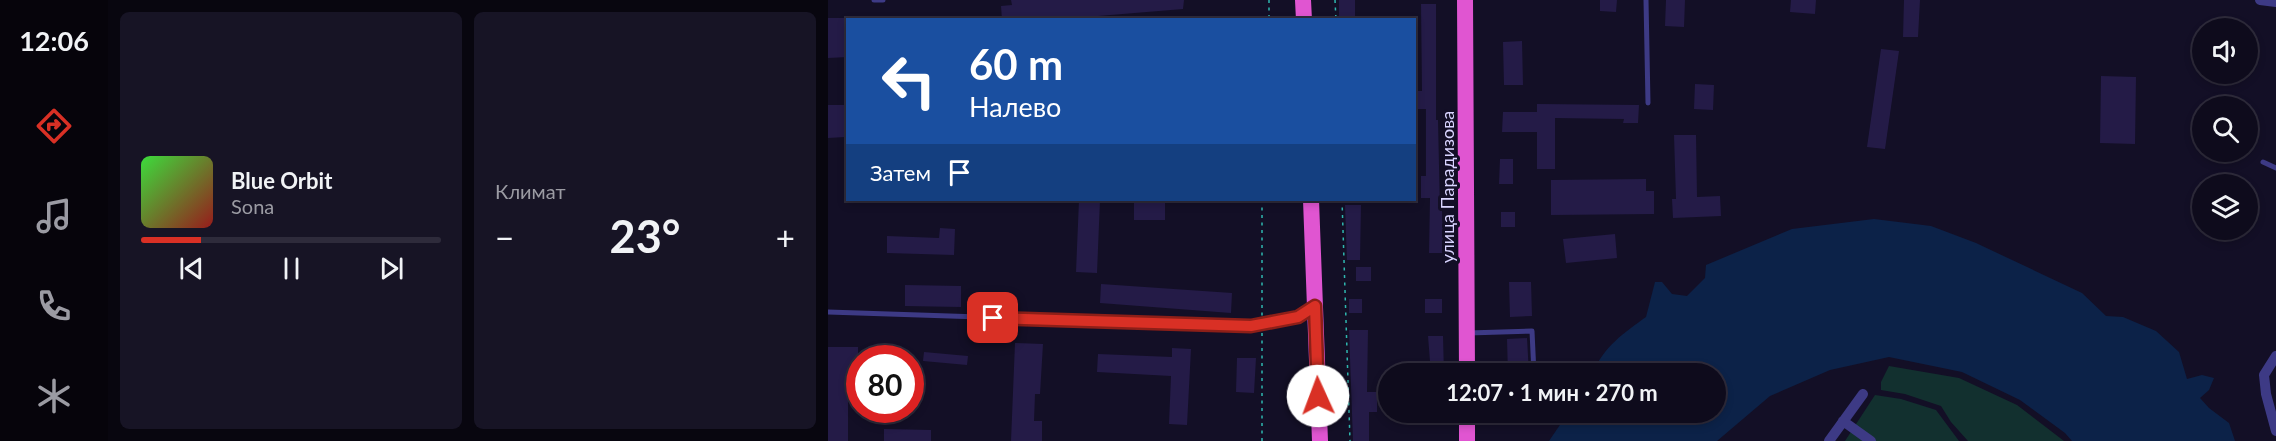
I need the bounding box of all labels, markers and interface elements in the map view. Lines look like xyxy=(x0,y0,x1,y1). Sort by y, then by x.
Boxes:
map controls xyxy=(2192,18,2258,240)
button: sound xyxy=(2192,18,2258,84)
text: 12:06 xyxy=(19,24,89,57)
text: 60 m xyxy=(969,39,1063,89)
icon: left xyxy=(870,42,948,120)
text: Налево xyxy=(969,90,1061,123)
button: search xyxy=(2192,96,2258,162)
icon: directions xyxy=(33,105,75,147)
street label: улица Парадизова xyxy=(1436,111,1458,263)
icon: arrive xyxy=(943,156,976,189)
text: Затем xyxy=(870,159,931,186)
text: Blue Orbit xyxy=(231,167,332,194)
button: layers xyxy=(2192,174,2258,240)
text: Климат xyxy=(495,179,566,203)
text: Sona xyxy=(231,194,274,218)
icon: music xyxy=(33,195,75,237)
text: 23° xyxy=(610,209,680,263)
text: − xyxy=(495,217,514,257)
text: + xyxy=(776,217,795,257)
icon: previous xyxy=(175,252,208,285)
icon: pause xyxy=(275,252,308,285)
icon: next xyxy=(375,252,408,285)
icon: phone xyxy=(33,285,75,327)
pin xyxy=(967,292,1018,343)
icon: arrive xyxy=(976,301,1009,334)
speed limit sign: 80 xyxy=(846,345,924,423)
position arrow xyxy=(1286,364,1350,428)
icon: climate xyxy=(33,375,75,417)
text: 12:07 · 1 мин · 270 m xyxy=(1446,379,1658,406)

